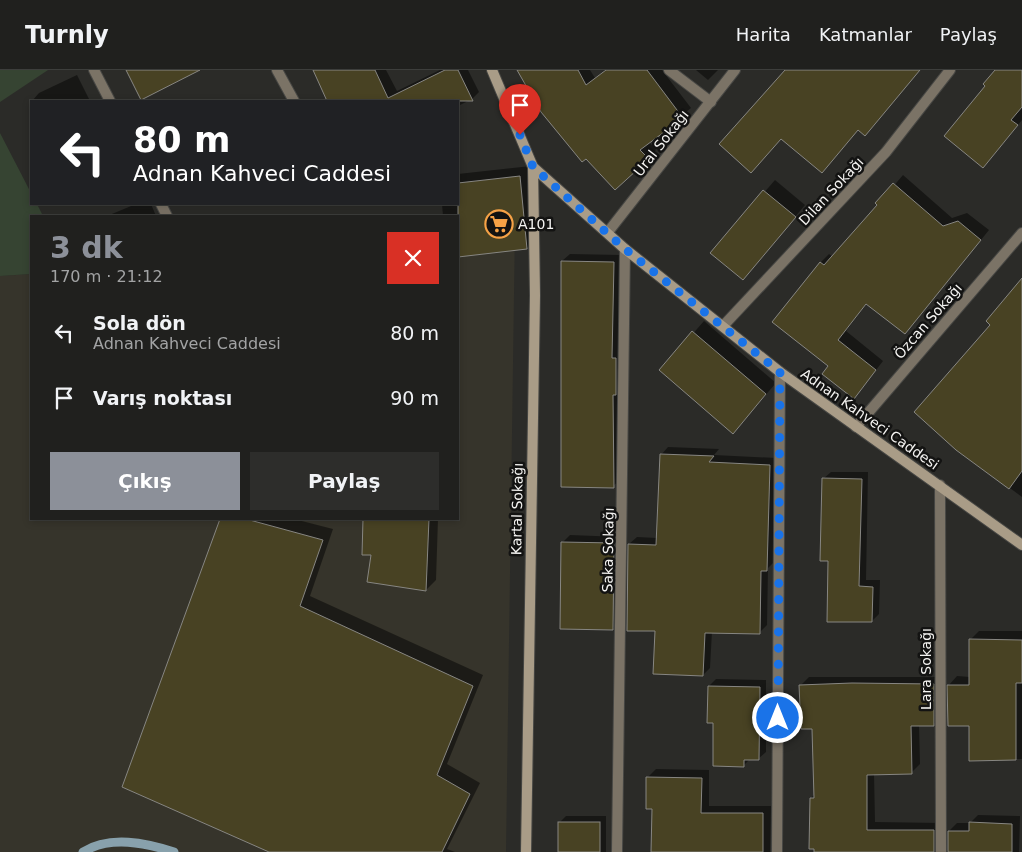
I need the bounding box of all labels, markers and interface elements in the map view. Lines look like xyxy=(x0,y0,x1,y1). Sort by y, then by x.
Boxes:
text: Turnly xyxy=(25,21,109,49)
text: Harita xyxy=(736,24,791,45)
text: Katmanlar xyxy=(819,24,912,45)
text: Paylaş xyxy=(940,24,997,45)
pin xyxy=(499,84,541,135)
icon: arrive xyxy=(506,91,534,119)
street label: Ural Sokağı xyxy=(630,107,692,179)
icon: left xyxy=(50,120,115,185)
text: 80 m xyxy=(133,120,230,160)
street label: Dilan Sokağı xyxy=(795,154,867,228)
text: Adnan Kahveci Caddesi xyxy=(133,161,391,186)
supermarket icon: A101 xyxy=(484,209,514,239)
place label: A101 xyxy=(518,216,554,232)
text: 3 dk xyxy=(50,230,123,265)
button: close xyxy=(387,232,439,284)
text: 170 m · 21:12 xyxy=(50,267,163,286)
street label: Özcan Sokağı xyxy=(890,279,965,362)
text: Sola dön xyxy=(93,312,186,334)
icon: left xyxy=(50,319,78,347)
text: 80 m xyxy=(390,322,439,344)
text: Adnan Kahveci Caddesi xyxy=(93,334,281,353)
street label: Adnan Kahveci Caddesi xyxy=(798,365,942,473)
icon: arrive xyxy=(50,384,78,412)
text: Varış noktası xyxy=(93,387,232,409)
text: 90 m xyxy=(390,387,439,409)
button: Çıkış xyxy=(50,452,240,510)
button: Paylaş xyxy=(250,452,439,510)
street label: Kartal Sokağı xyxy=(508,463,526,555)
street label: Saka Sokağı xyxy=(599,507,617,593)
street label: Lara Sokağı xyxy=(918,628,934,710)
position arrow xyxy=(751,691,803,743)

